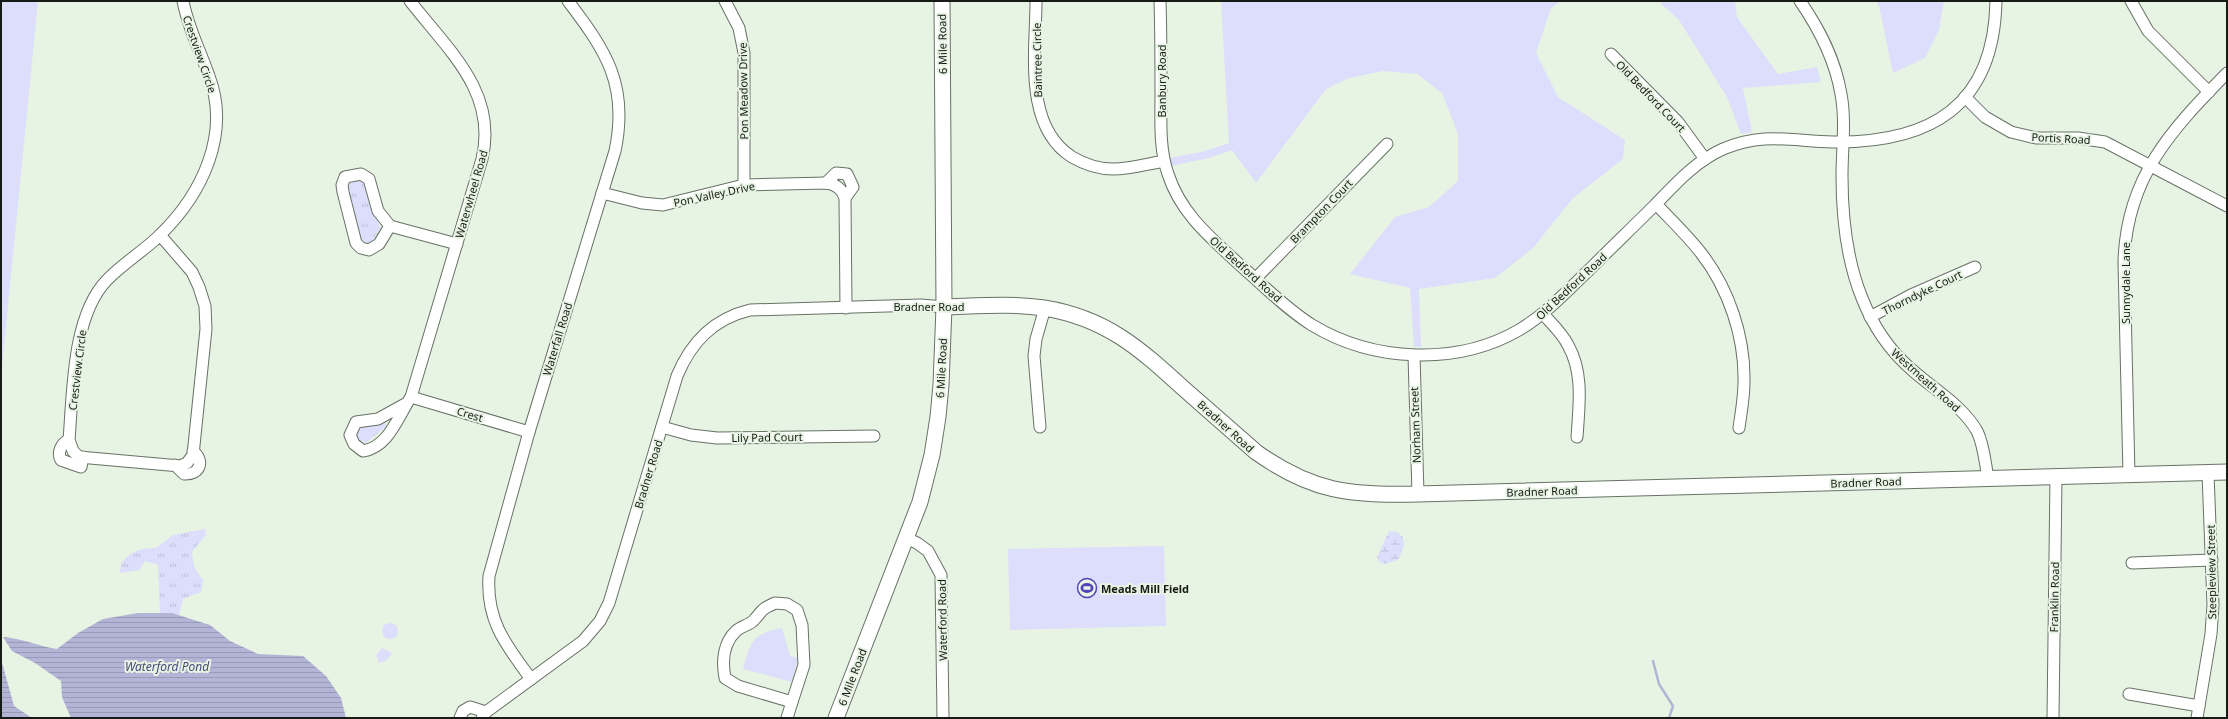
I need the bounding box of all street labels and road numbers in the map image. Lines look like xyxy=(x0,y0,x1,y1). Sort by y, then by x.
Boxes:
street label: Crestview Circle xyxy=(180,13,220,95)
street label: 6 Mile Road xyxy=(934,14,950,74)
street label: Baintree Circle xyxy=(1029,22,1045,98)
street label: Pon Meadow Drive xyxy=(735,42,751,140)
street label: Banbury Road xyxy=(1154,44,1169,118)
street label: Old Bedford Court xyxy=(1613,57,1689,135)
street label: Portis Road xyxy=(2031,129,2091,147)
street label: Waterwheel Road xyxy=(451,148,491,240)
street label: Brampton Court xyxy=(1286,176,1356,246)
street label: Pon Valley Drive xyxy=(672,178,756,210)
street label: Old Bedford Road xyxy=(1207,233,1285,305)
street label: Sunnydale Lane xyxy=(2118,242,2133,324)
street label: Old Bedford Road xyxy=(1532,249,1610,323)
street label: Thorndyke Court xyxy=(1880,266,1964,318)
street label: Bradner Road xyxy=(893,299,965,314)
street label: Waterfall Road xyxy=(539,301,575,377)
street label: Crestview Circle xyxy=(65,329,89,411)
street label: 6 Mile Road xyxy=(932,337,950,399)
street label: Westmeath Road xyxy=(1888,345,1964,415)
street label: Norham Street xyxy=(1406,387,1424,463)
street label: Bradner Road xyxy=(1195,397,1257,455)
street label: Crest xyxy=(455,403,485,425)
street label: Lily Pad Court xyxy=(731,429,803,445)
street label: Bradner Road xyxy=(630,438,666,510)
street label: Bradner Road xyxy=(1830,473,1902,491)
street label: Bradner Road xyxy=(1506,482,1578,500)
street label: Steepleview Street xyxy=(2203,525,2219,619)
street label: Franklin Road xyxy=(2046,562,2062,632)
street label: Waterford Road xyxy=(934,579,950,661)
street label: 6 Mile Road xyxy=(834,646,870,708)

